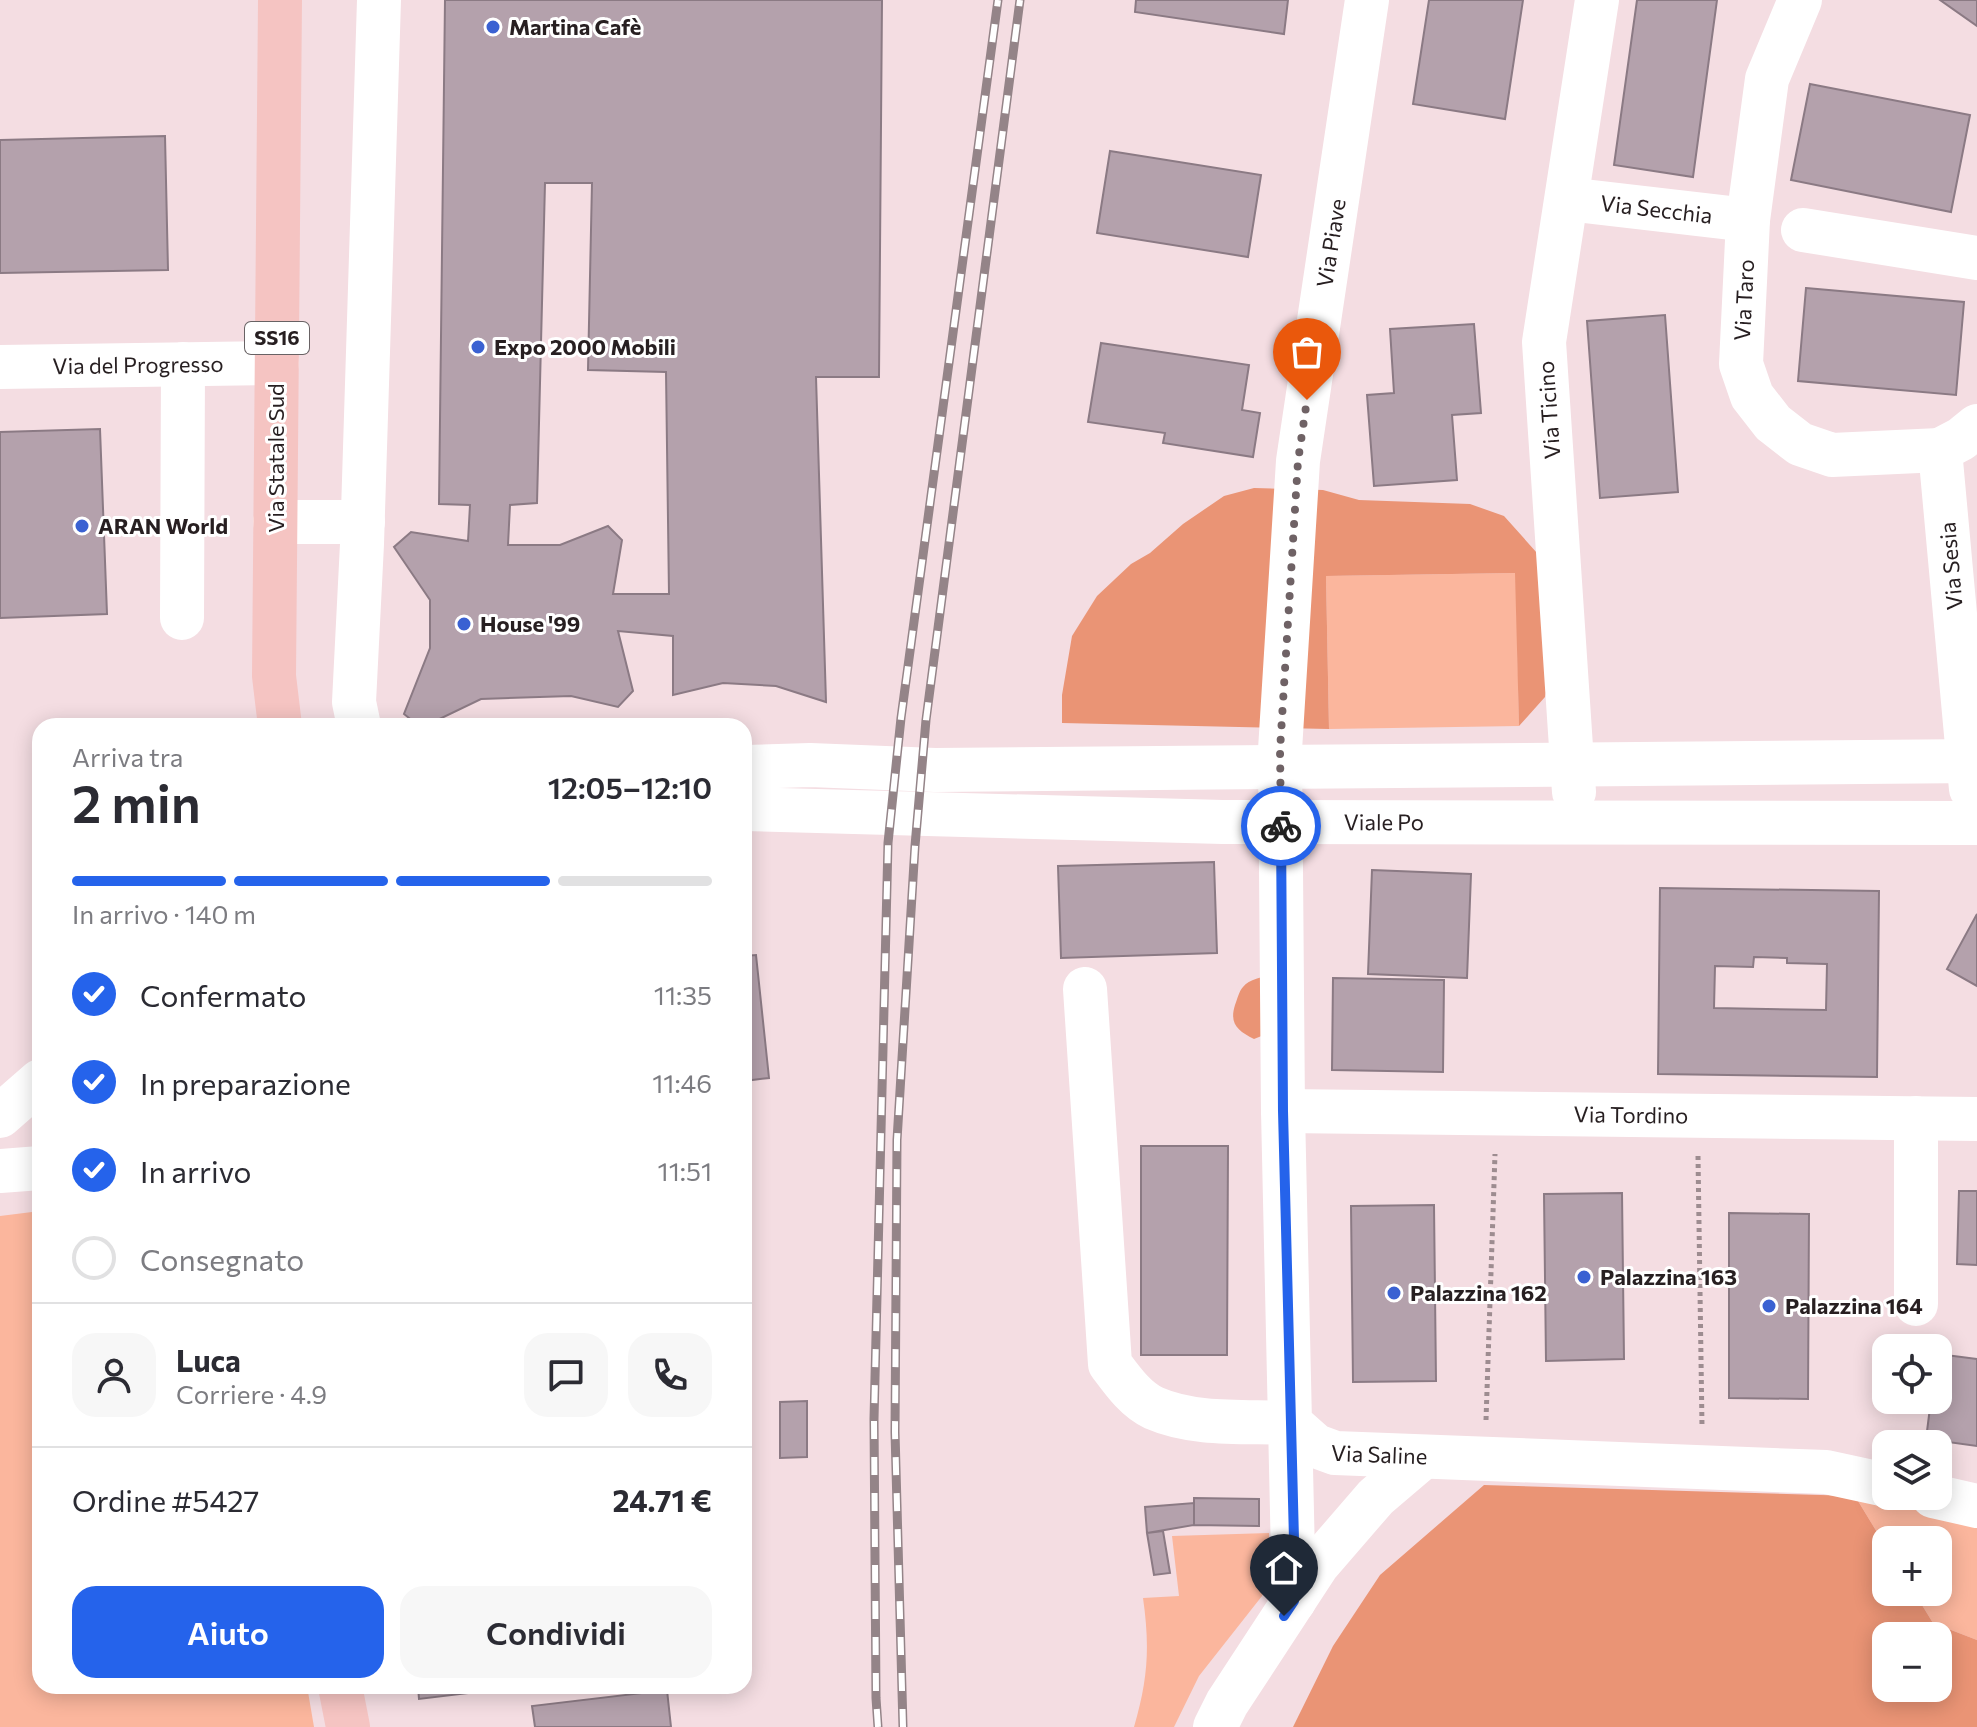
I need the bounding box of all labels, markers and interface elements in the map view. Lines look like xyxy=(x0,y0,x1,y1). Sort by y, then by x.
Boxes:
place label: Martina Cafè xyxy=(509,13,641,40)
marker: Martina Cafè xyxy=(484,18,502,36)
street label: Via Secchia xyxy=(1599,189,1714,229)
street label: Via Piave xyxy=(1310,197,1351,289)
street label: Via Taro xyxy=(1728,258,1759,341)
pin xyxy=(1273,318,1341,400)
road number: SS16 xyxy=(245,322,309,354)
icon: bag xyxy=(1285,330,1329,374)
place label: Expo 2000 Mobili xyxy=(494,333,676,360)
marker: Expo 2000 Mobili xyxy=(469,338,487,356)
street label: Via del Progresso xyxy=(52,350,224,379)
street label: Via Ticino xyxy=(1532,360,1565,460)
street label: Via Statale Sud xyxy=(262,383,289,533)
place label: ARAN World xyxy=(98,512,228,539)
marker: ARAN World xyxy=(73,517,91,535)
street label: Via Sesia xyxy=(1933,521,1968,611)
place label: House '99 xyxy=(480,610,580,637)
marker: House '99 xyxy=(455,615,473,633)
text: Arriva tra xyxy=(72,741,183,772)
text: 12:05–12:10 xyxy=(548,768,712,805)
text: 2 min xyxy=(72,770,201,834)
courier xyxy=(1241,786,1321,866)
icon: bike xyxy=(1259,804,1303,848)
street label: Viale Po xyxy=(1344,808,1424,835)
text: In arrivo · 140 m xyxy=(72,898,256,929)
icon: check xyxy=(72,972,116,1016)
text: Confermato xyxy=(140,976,306,1013)
text: 11:35 xyxy=(654,979,712,1010)
icon: check xyxy=(72,1060,116,1104)
text: In preparazione xyxy=(140,1064,351,1101)
text: 11:46 xyxy=(652,1067,712,1098)
street label: Via Tordino xyxy=(1574,1100,1688,1129)
icon: check xyxy=(72,1148,116,1192)
text: In arrivo xyxy=(140,1152,251,1189)
text: 11:51 xyxy=(658,1155,712,1186)
text: Consegnato xyxy=(140,1240,304,1277)
place label: Palazzina 163 xyxy=(1600,1263,1737,1290)
marker: Palazzina 163 xyxy=(1575,1268,1593,1286)
place label: Palazzina 162 xyxy=(1410,1279,1547,1306)
marker: Palazzina 162 xyxy=(1385,1284,1403,1302)
place label: Palazzina 164 xyxy=(1785,1292,1923,1319)
marker: Palazzina 164 xyxy=(1760,1297,1778,1315)
button: person xyxy=(72,1333,156,1417)
button: chat xyxy=(524,1333,608,1417)
button: phone xyxy=(628,1333,712,1417)
map controls xyxy=(1872,1334,1952,1702)
button: locate xyxy=(1872,1334,1952,1414)
text: Luca xyxy=(176,1341,241,1378)
text: Corriere · 4.9 xyxy=(176,1378,327,1409)
button: layers xyxy=(1872,1430,1952,1510)
street label: Via Saline xyxy=(1331,1439,1428,1470)
text: Ordine #5427 xyxy=(72,1481,259,1518)
text: 24.71 € xyxy=(613,1481,712,1518)
button: + xyxy=(1872,1526,1952,1606)
pin xyxy=(1250,1534,1318,1616)
icon: home xyxy=(1262,1546,1306,1590)
button: Aiuto xyxy=(72,1586,384,1678)
button: Condividi xyxy=(400,1586,712,1678)
button: − xyxy=(1872,1622,1952,1702)

